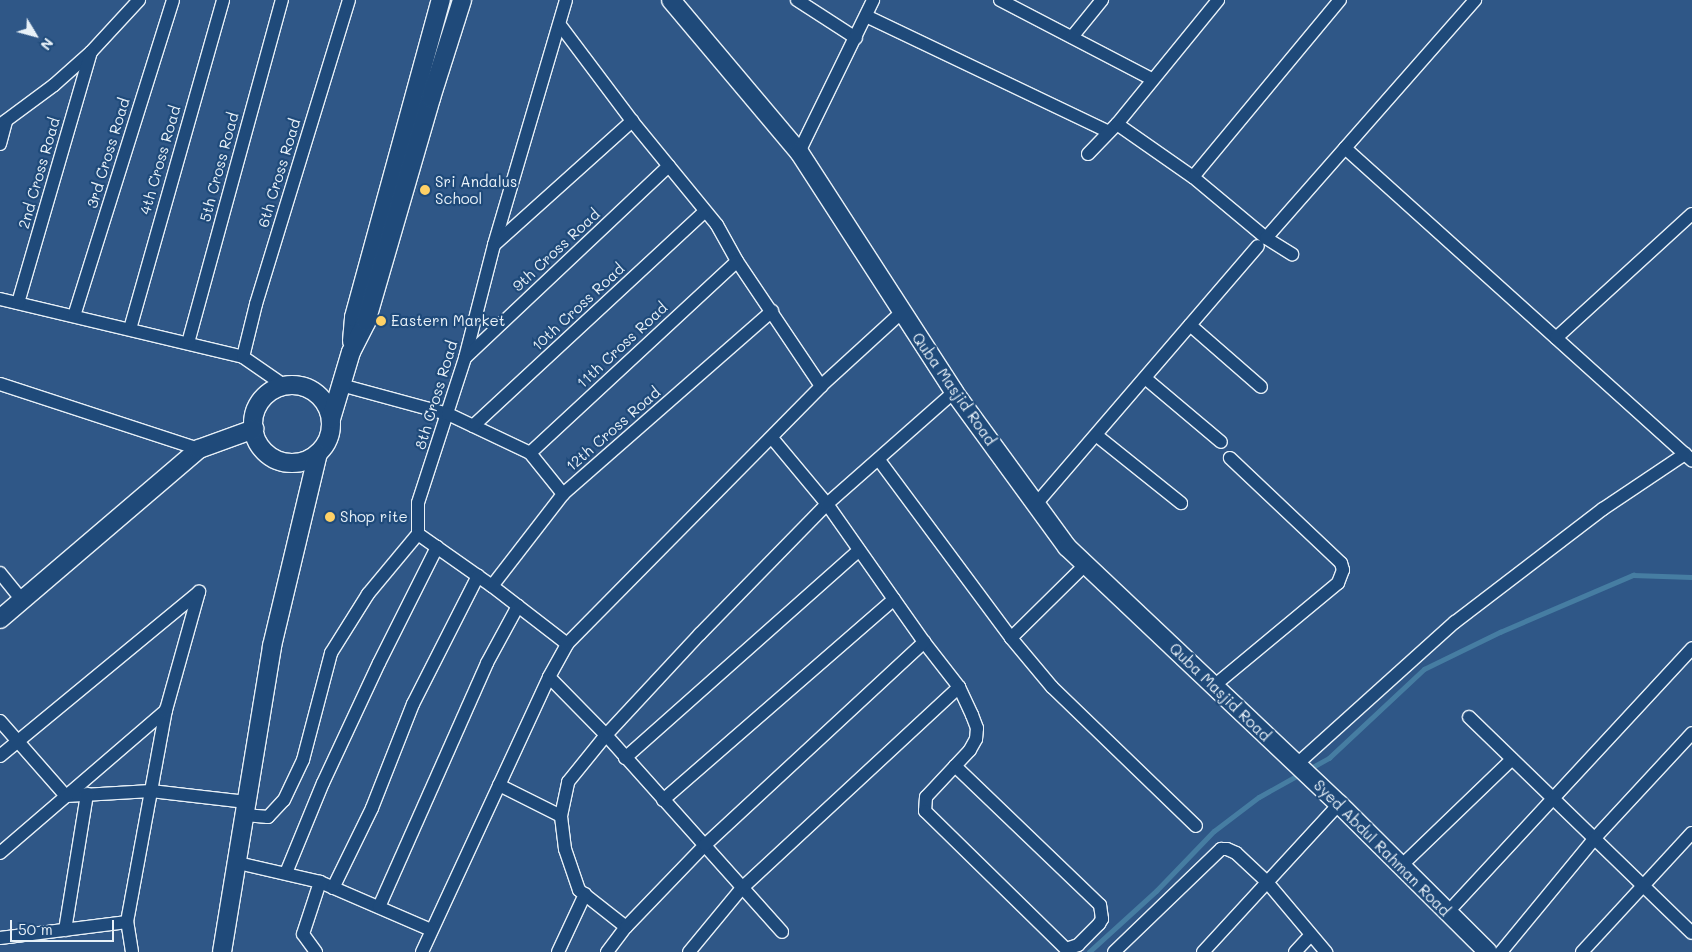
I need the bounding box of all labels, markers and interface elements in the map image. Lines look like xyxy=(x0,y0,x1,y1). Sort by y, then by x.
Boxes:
north arrow xyxy=(10,10,60,60)
text: N xyxy=(37,34,58,54)
street label: 3rd Cross Road xyxy=(83,96,133,210)
street label: 4th Cross Road xyxy=(136,103,184,217)
street label: 5th Cross Road xyxy=(196,110,242,224)
street label: 2nd Cross Road xyxy=(15,115,63,231)
street label: 6th Cross Road xyxy=(254,116,304,230)
place label: Sri Andalus School xyxy=(435,172,517,207)
marker: Sri Andalus School xyxy=(419,184,431,196)
street label: 9th Cross Road xyxy=(509,205,603,295)
street label: 10th Cross Road xyxy=(528,260,628,354)
street label: 11th Cross Road xyxy=(573,298,671,392)
place label: Eastern Market xyxy=(391,312,505,330)
marker: Eastern Market xyxy=(375,315,387,327)
street label: Quba Masjid Road xyxy=(908,329,1000,449)
street label: 8th Cross Road xyxy=(411,338,461,452)
street label: 12th Cross Road xyxy=(562,383,664,475)
place label: Shop rite xyxy=(340,508,408,526)
marker: Shop rite xyxy=(324,511,336,523)
street label: Quba Masjid Road xyxy=(1166,639,1274,745)
street label: Syed Abdul Rahman Road xyxy=(1310,776,1454,920)
scale bar xyxy=(12,910,116,942)
text: 50 m xyxy=(18,919,53,939)

